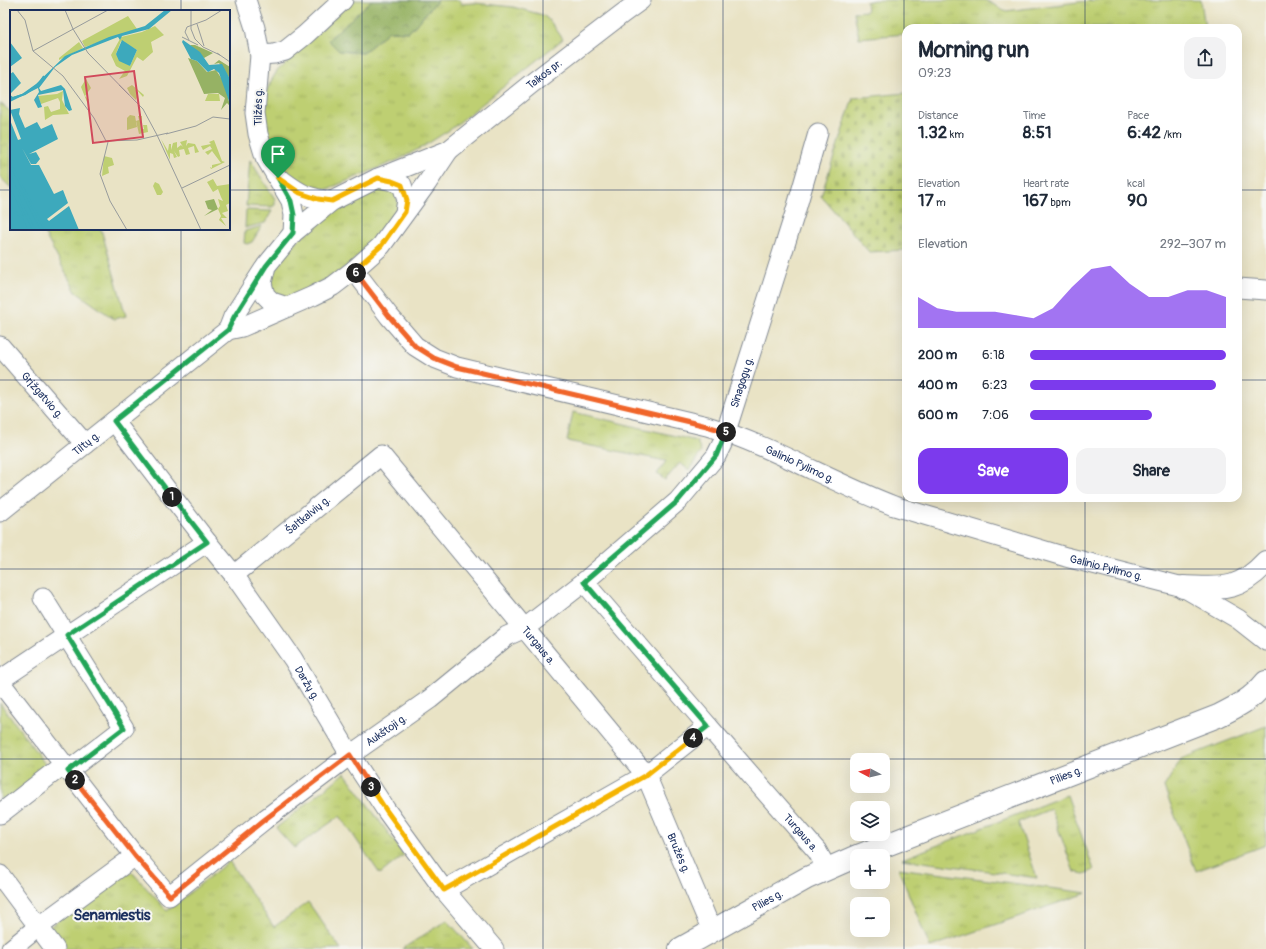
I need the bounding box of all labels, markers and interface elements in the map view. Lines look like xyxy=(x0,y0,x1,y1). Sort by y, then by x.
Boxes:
inset map xyxy=(10,10,230,230)
text: Morning run xyxy=(918,36,1029,64)
button: share xyxy=(1184,37,1226,79)
street label: Taikos pr. xyxy=(524,57,565,92)
text: 09:23 xyxy=(918,65,951,81)
street label: Tilžės g. xyxy=(252,88,265,126)
text: Distance xyxy=(918,109,958,122)
text: Time xyxy=(1023,109,1046,122)
text: Pace xyxy=(1127,109,1149,122)
text: 1.32 xyxy=(918,122,947,143)
text: 8:51 xyxy=(1023,122,1052,143)
text: 6:42 xyxy=(1127,122,1161,143)
text: km xyxy=(947,128,964,141)
text: /km xyxy=(1161,128,1182,141)
pin xyxy=(261,137,295,178)
icon: arrive xyxy=(267,143,289,165)
text: Elevation xyxy=(918,177,960,190)
text: Heart rate xyxy=(1023,177,1069,190)
text: kcal xyxy=(1127,177,1145,190)
text: 17 xyxy=(918,190,934,211)
text: 167 xyxy=(1023,190,1048,211)
text: 90 xyxy=(1127,190,1148,211)
text: m xyxy=(934,196,946,209)
text: bpm xyxy=(1048,196,1071,209)
text: Elevation xyxy=(918,236,968,252)
text: 292–307 m xyxy=(1160,236,1226,252)
pin: 6 xyxy=(346,263,366,283)
text: 6 xyxy=(353,266,359,279)
text: 200 m xyxy=(918,347,957,363)
text: 6:18 xyxy=(982,347,1005,363)
street label: Sinagogų g. xyxy=(728,355,756,409)
street label: Grįžgatvio g. xyxy=(18,369,66,421)
text: 400 m xyxy=(918,377,958,393)
text: 6:23 xyxy=(982,377,1007,393)
text: 600 m xyxy=(918,407,958,423)
text: 7:06 xyxy=(982,407,1009,423)
pin: 5 xyxy=(716,422,736,442)
text: 5 xyxy=(723,425,729,438)
street label: Tiltų g. xyxy=(70,429,103,459)
street label: Galinio Pylimo g. xyxy=(763,443,836,486)
button: Save xyxy=(918,448,1068,494)
button: Share xyxy=(1076,448,1226,494)
pin: 1 xyxy=(162,487,182,507)
text: 1 xyxy=(170,490,174,503)
street label: Šaltkalvių g. xyxy=(282,493,333,537)
street label: Galinio Pylimo g. xyxy=(1068,552,1144,583)
street label: Turgaus a. xyxy=(519,624,558,668)
street label: Daržų g. xyxy=(292,664,322,703)
street label: Aukštoji g. xyxy=(363,711,409,749)
pin: 4 xyxy=(683,728,703,748)
text: 4 xyxy=(690,731,696,744)
north arrow xyxy=(850,753,890,793)
map controls xyxy=(850,753,890,937)
street label: Pilies g. xyxy=(1048,764,1084,788)
pin: 2 xyxy=(65,770,85,790)
text: 2 xyxy=(72,773,78,786)
pin: 3 xyxy=(361,777,381,797)
text: 3 xyxy=(368,780,374,793)
button: layers xyxy=(850,801,890,841)
street label: Turgaus a. xyxy=(781,811,821,855)
street label: Bružės g. xyxy=(664,831,693,875)
button: + xyxy=(850,849,890,889)
street label: Pilies g. xyxy=(750,887,785,914)
button: − xyxy=(850,897,890,937)
district label: Senamiestis xyxy=(74,906,151,925)

